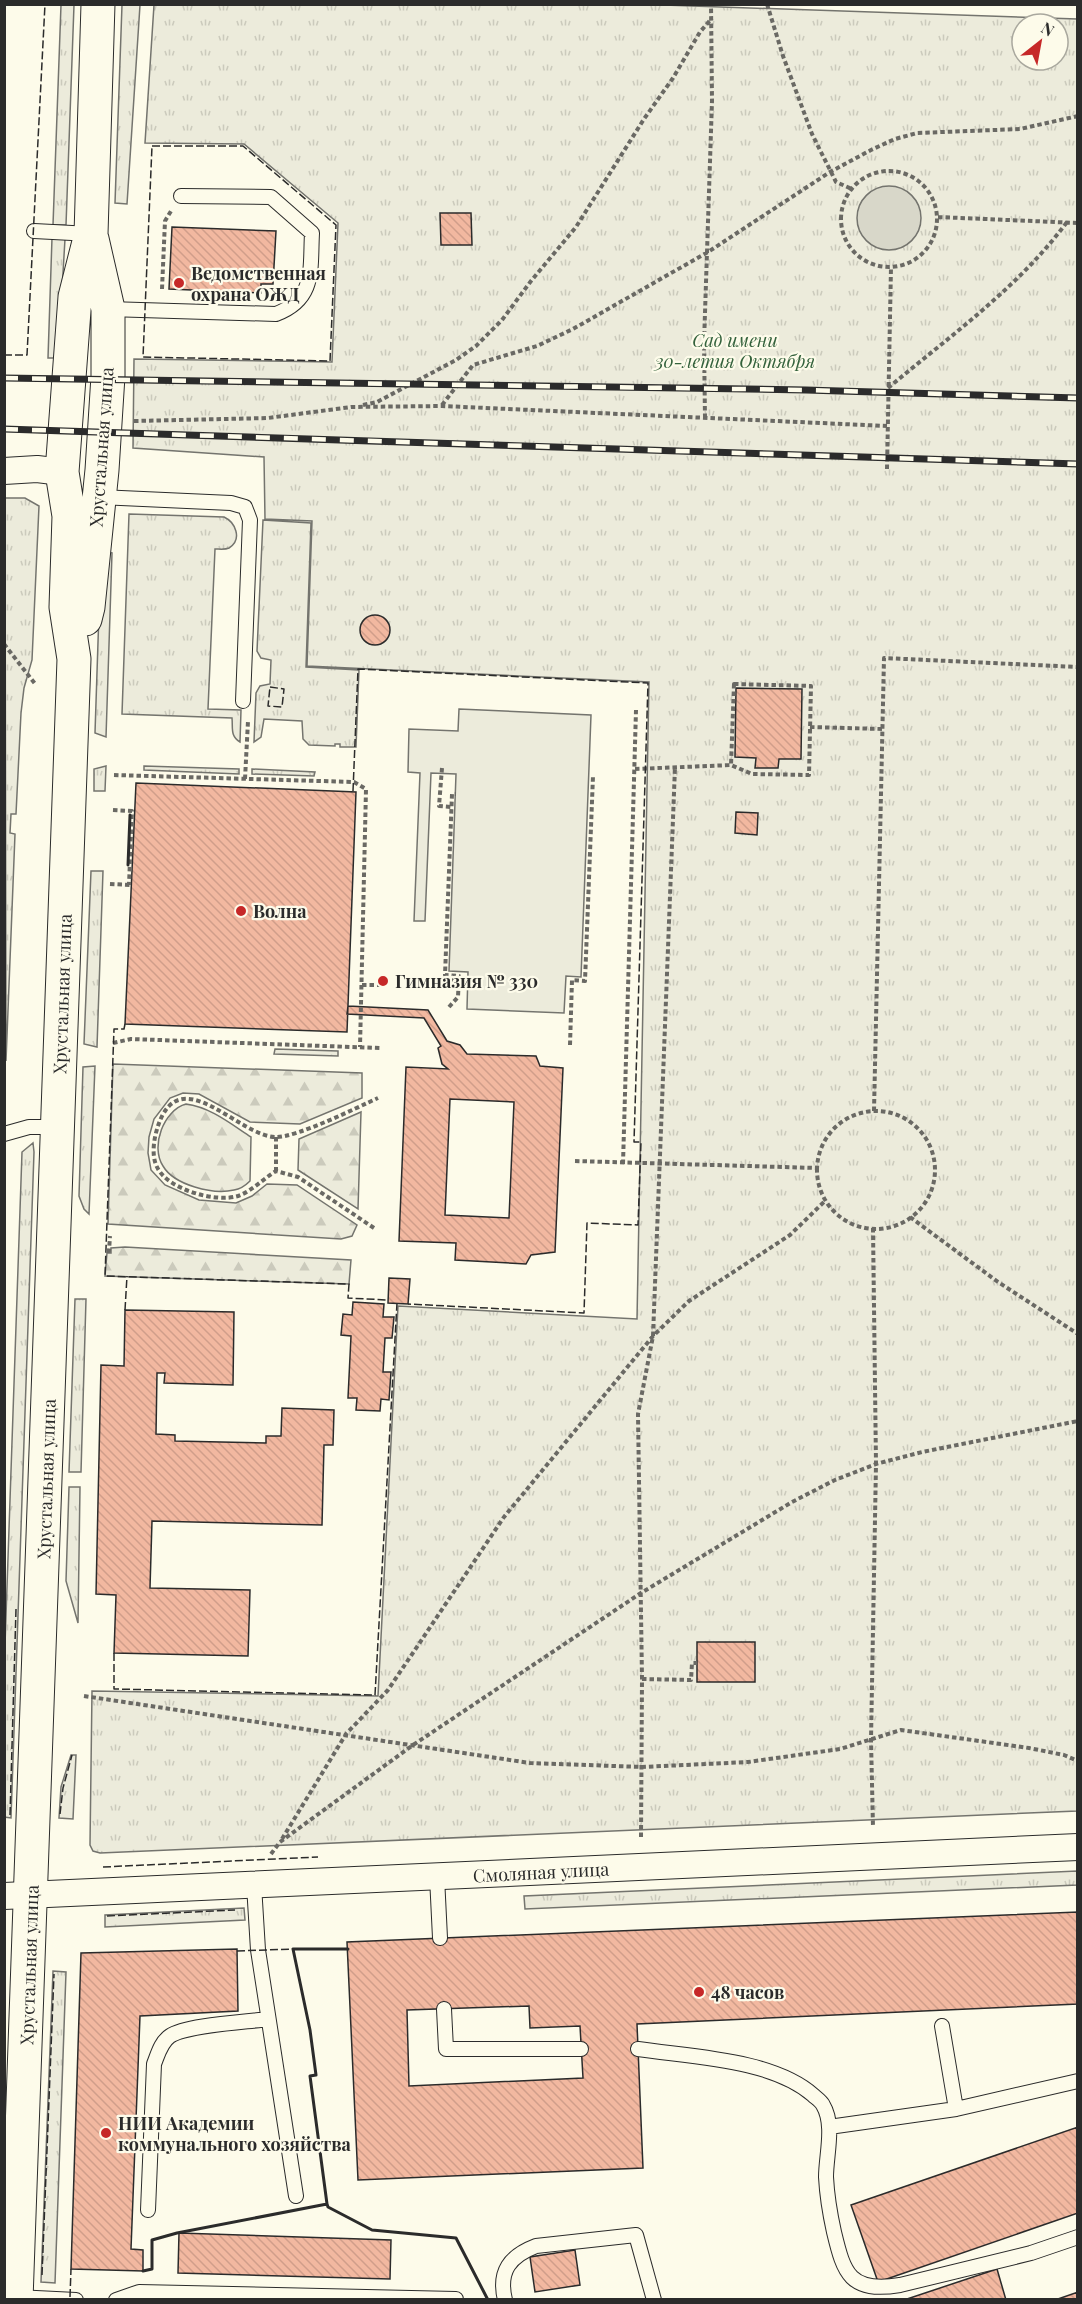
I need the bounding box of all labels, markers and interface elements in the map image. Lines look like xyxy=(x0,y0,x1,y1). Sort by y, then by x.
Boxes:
north arrow xyxy=(1010,12,1070,72)
text: N xyxy=(1038,17,1059,41)
place label: Ведомственная охрана ОЖД xyxy=(191,261,326,306)
marker: Ведомственная охрана ОЖД xyxy=(172,276,186,290)
park label: Сад имени 30-летия Октября xyxy=(653,328,815,373)
street label: Хрустальная улица xyxy=(83,366,119,528)
place label: Волна xyxy=(253,899,307,923)
marker: Волна xyxy=(234,904,248,918)
street label: Хрустальная улица xyxy=(47,913,77,1075)
place label: Гимназия № 330 xyxy=(395,969,538,993)
marker: Гимназия № 330 xyxy=(376,974,390,988)
street label: Хрустальная улица xyxy=(31,1398,61,1560)
street label: Смоляная улица xyxy=(472,1856,610,1888)
street label: Хрустальная улица xyxy=(14,1884,44,2046)
place label: 48 часов xyxy=(711,1980,784,2004)
marker: 48 часов xyxy=(692,1985,706,1999)
place label: НИИ Академии коммунального хозяйства xyxy=(118,2111,351,2156)
marker: НИИ Академии коммунального хозяйства xyxy=(99,2126,113,2140)

